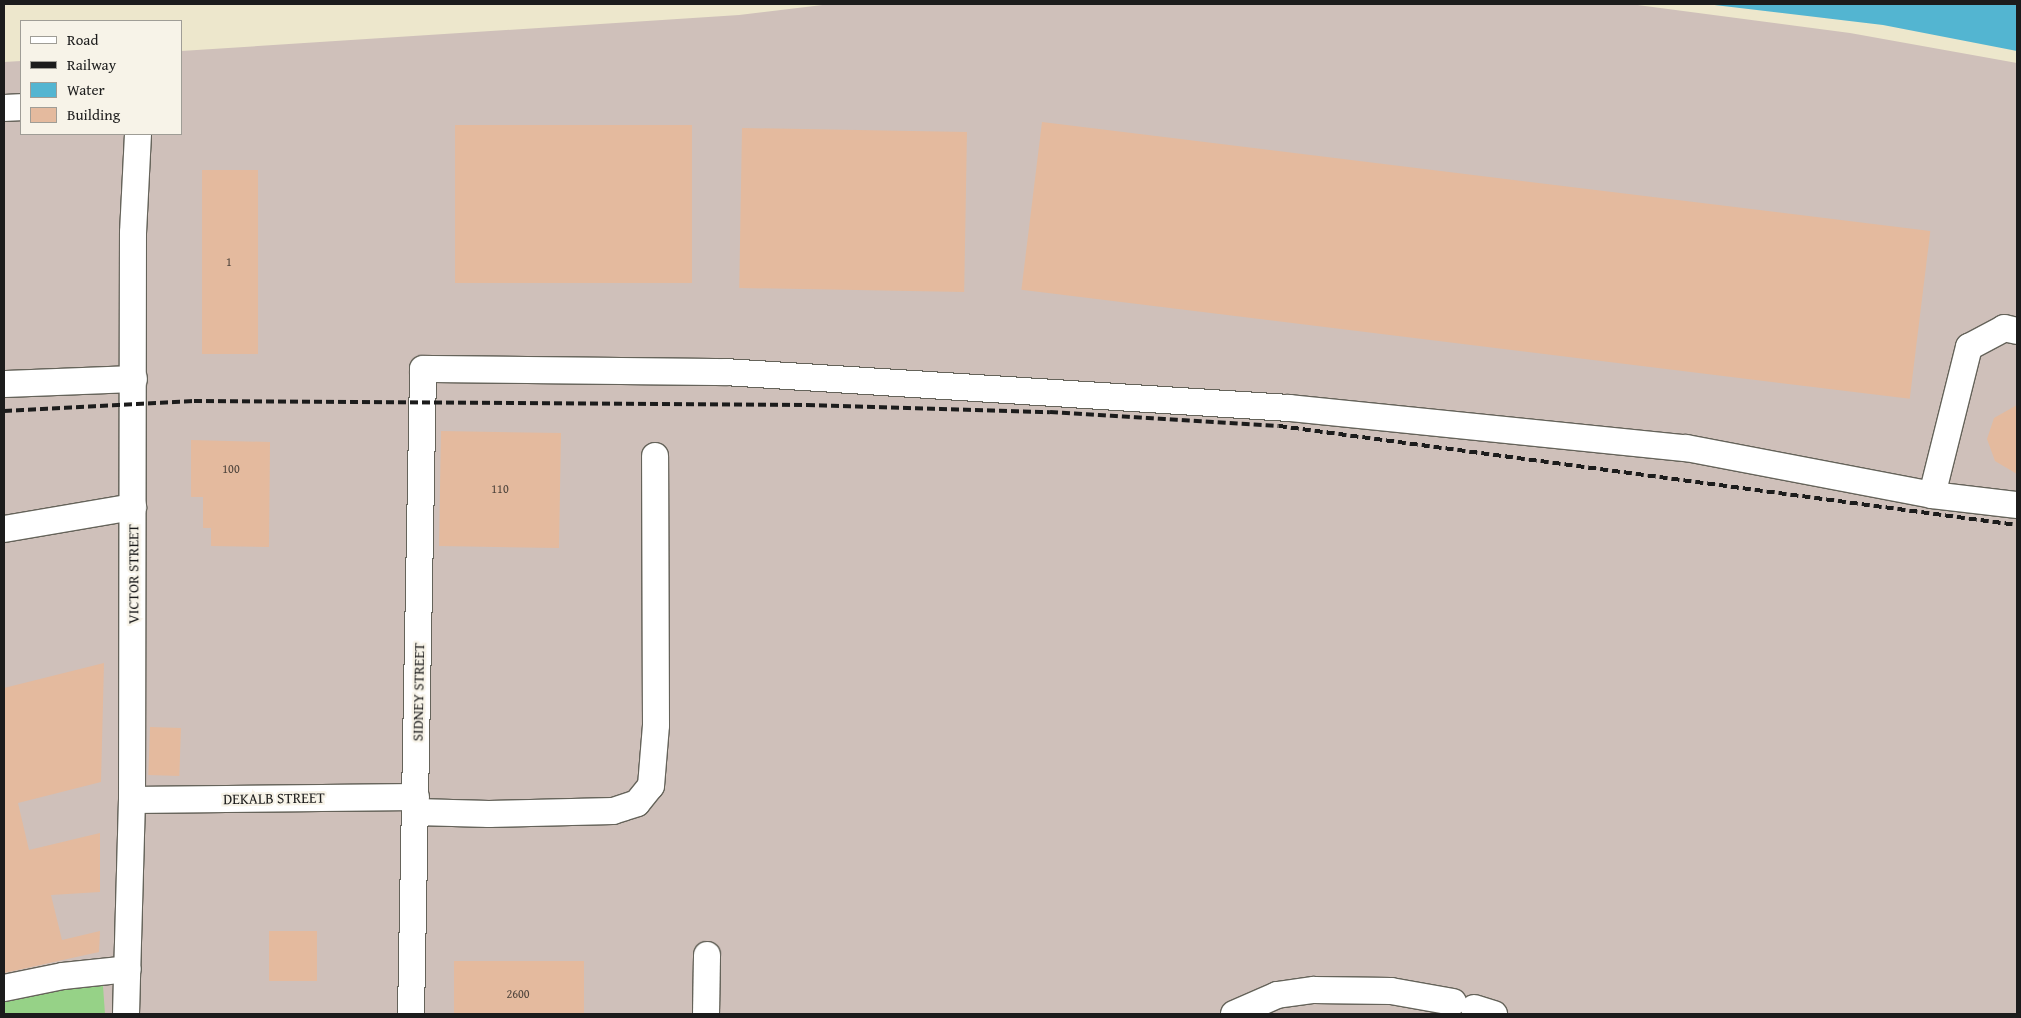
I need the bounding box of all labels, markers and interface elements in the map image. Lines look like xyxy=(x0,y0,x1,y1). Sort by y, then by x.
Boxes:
legend xyxy=(20,20,182,135)
text: Road xyxy=(67,29,98,50)
text: Railway xyxy=(67,54,116,75)
text: Water xyxy=(67,79,105,100)
text: Building xyxy=(67,104,120,125)
house number: 1 xyxy=(226,255,232,269)
house number: 100 xyxy=(222,462,240,476)
house number: 110 xyxy=(491,482,509,496)
street label: VICTOR STREET xyxy=(124,524,142,624)
street label: SIDNEY STREET xyxy=(408,642,428,742)
street label: DEKALB STREET xyxy=(223,788,325,808)
house number: 2600 xyxy=(506,987,530,1001)

